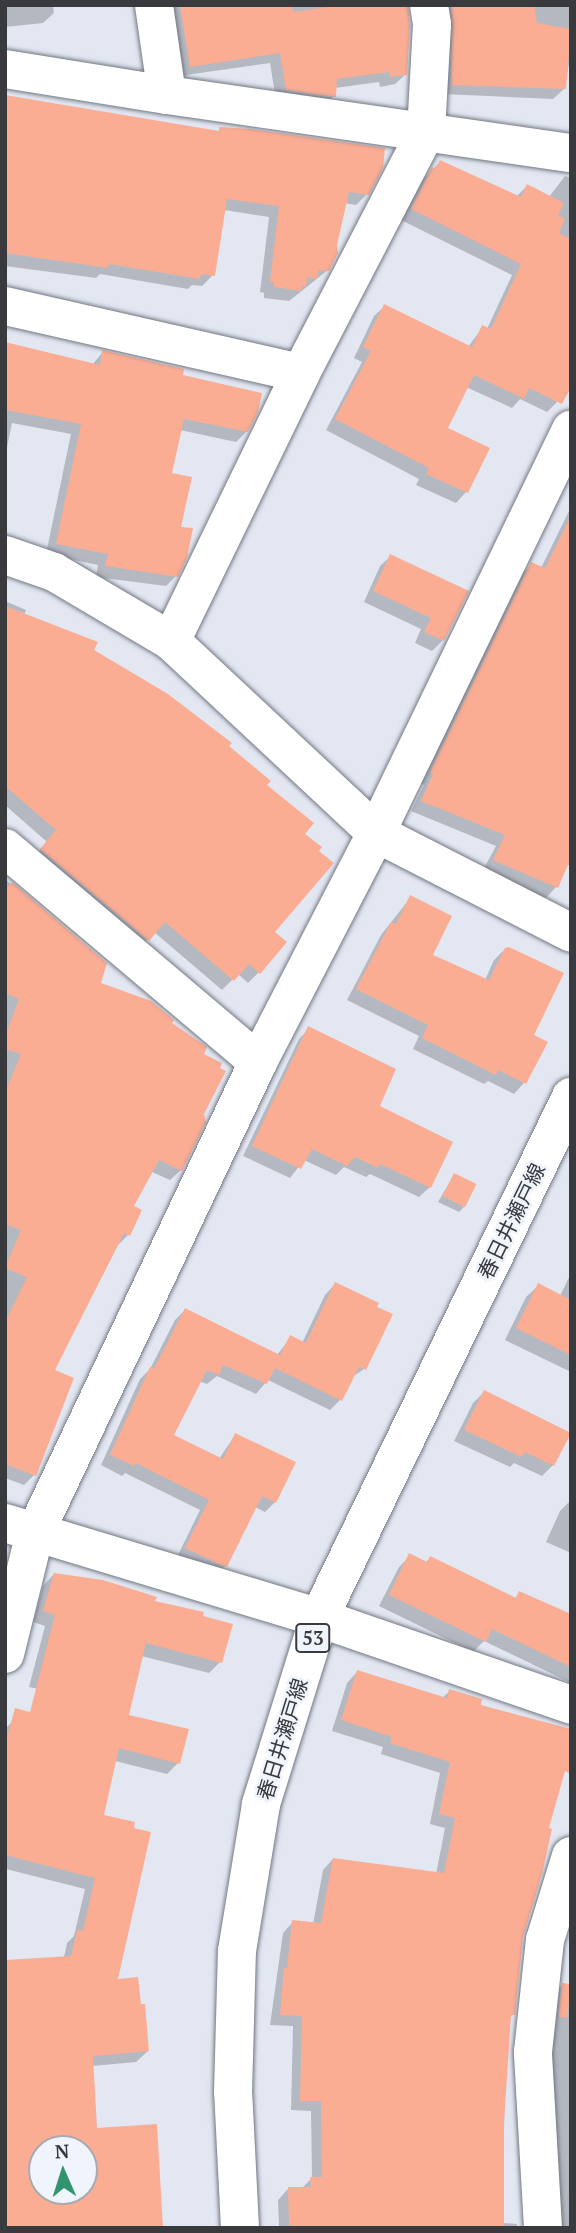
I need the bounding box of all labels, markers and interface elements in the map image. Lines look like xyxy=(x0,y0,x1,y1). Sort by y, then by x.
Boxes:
street label: 春日井瀬戸線 xyxy=(472,1159,550,1283)
road number: 53 xyxy=(294,1622,332,1654)
street label: 春日井瀬戸線 xyxy=(252,1675,312,1803)
north arrow xyxy=(28,2135,98,2205)
text: N xyxy=(54,2138,70,2163)

